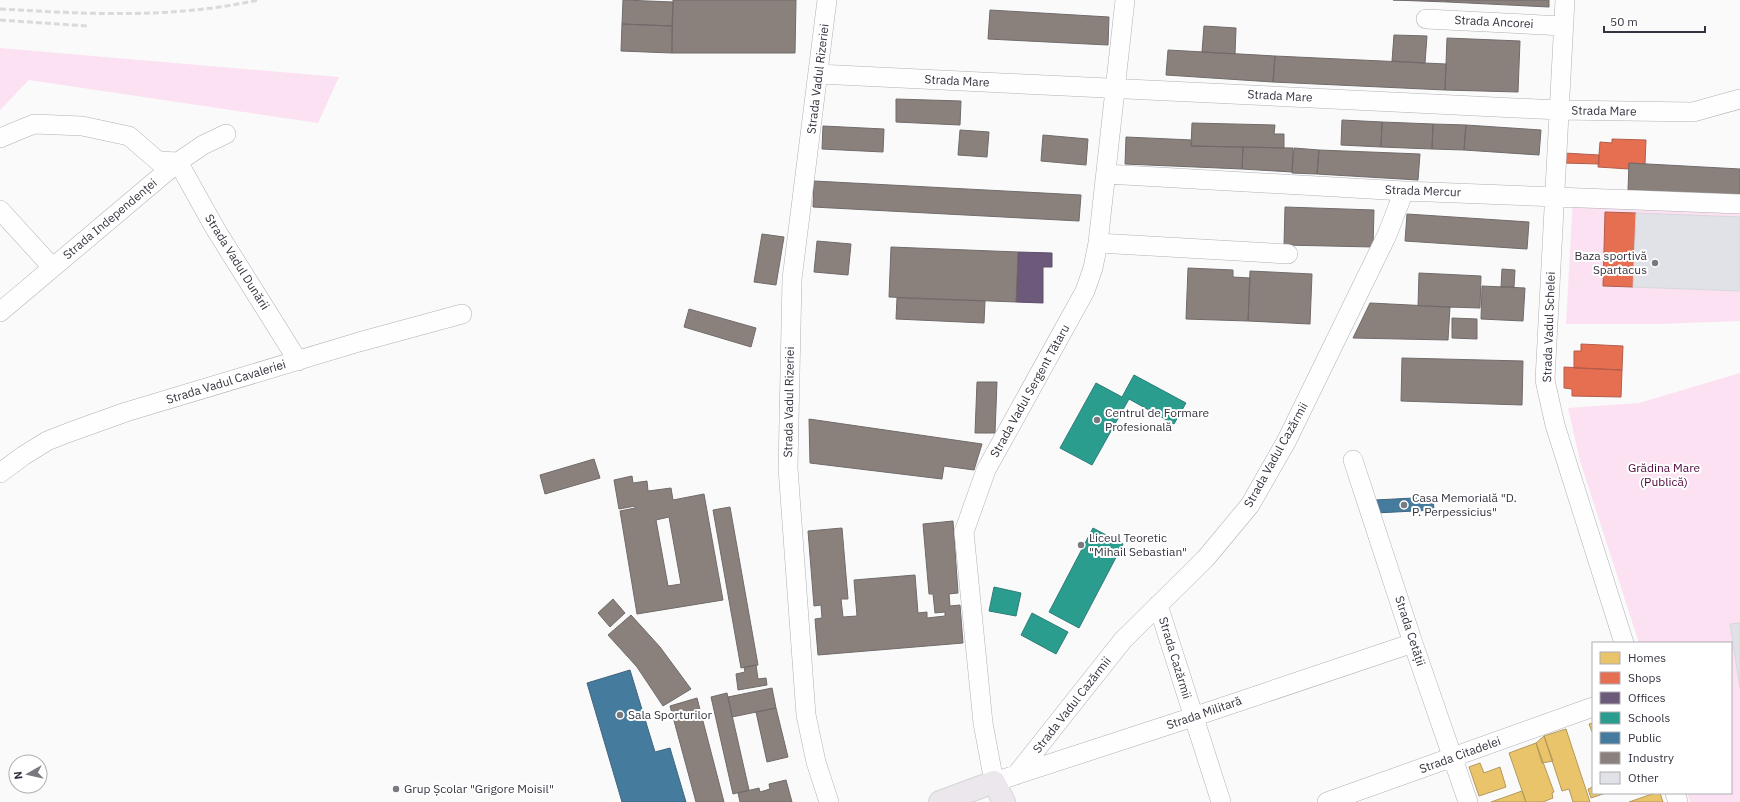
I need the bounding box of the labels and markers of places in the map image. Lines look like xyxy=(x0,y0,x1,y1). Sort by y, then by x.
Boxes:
place label: Baza sportivă Spartacus xyxy=(1575,248,1648,277)
marker: Baza sportivă Spartacus xyxy=(1650,258,1660,268)
place label: Centrul de Formare Profesională xyxy=(1105,405,1210,434)
marker: Centrul de Formare Profesională xyxy=(1092,415,1102,425)
place label: Casa Memorială "D. P. Perpessicius" xyxy=(1412,490,1517,519)
marker: Casa Memorială "D. P. Perpessicius" xyxy=(1399,500,1409,510)
place label: Liceul Teoretic "Mihail Sebastian" xyxy=(1089,530,1187,559)
marker: Liceul Teoretic "Mihail Sebastian" xyxy=(1076,540,1086,550)
place label: Sala Sporturilor xyxy=(628,707,712,722)
marker: Sala Sporturilor xyxy=(615,710,625,720)
place label: Grup Școlar "Grigore Moisil" xyxy=(404,781,554,796)
marker: Grup Școlar "Grigore Moisil" xyxy=(391,784,401,794)

